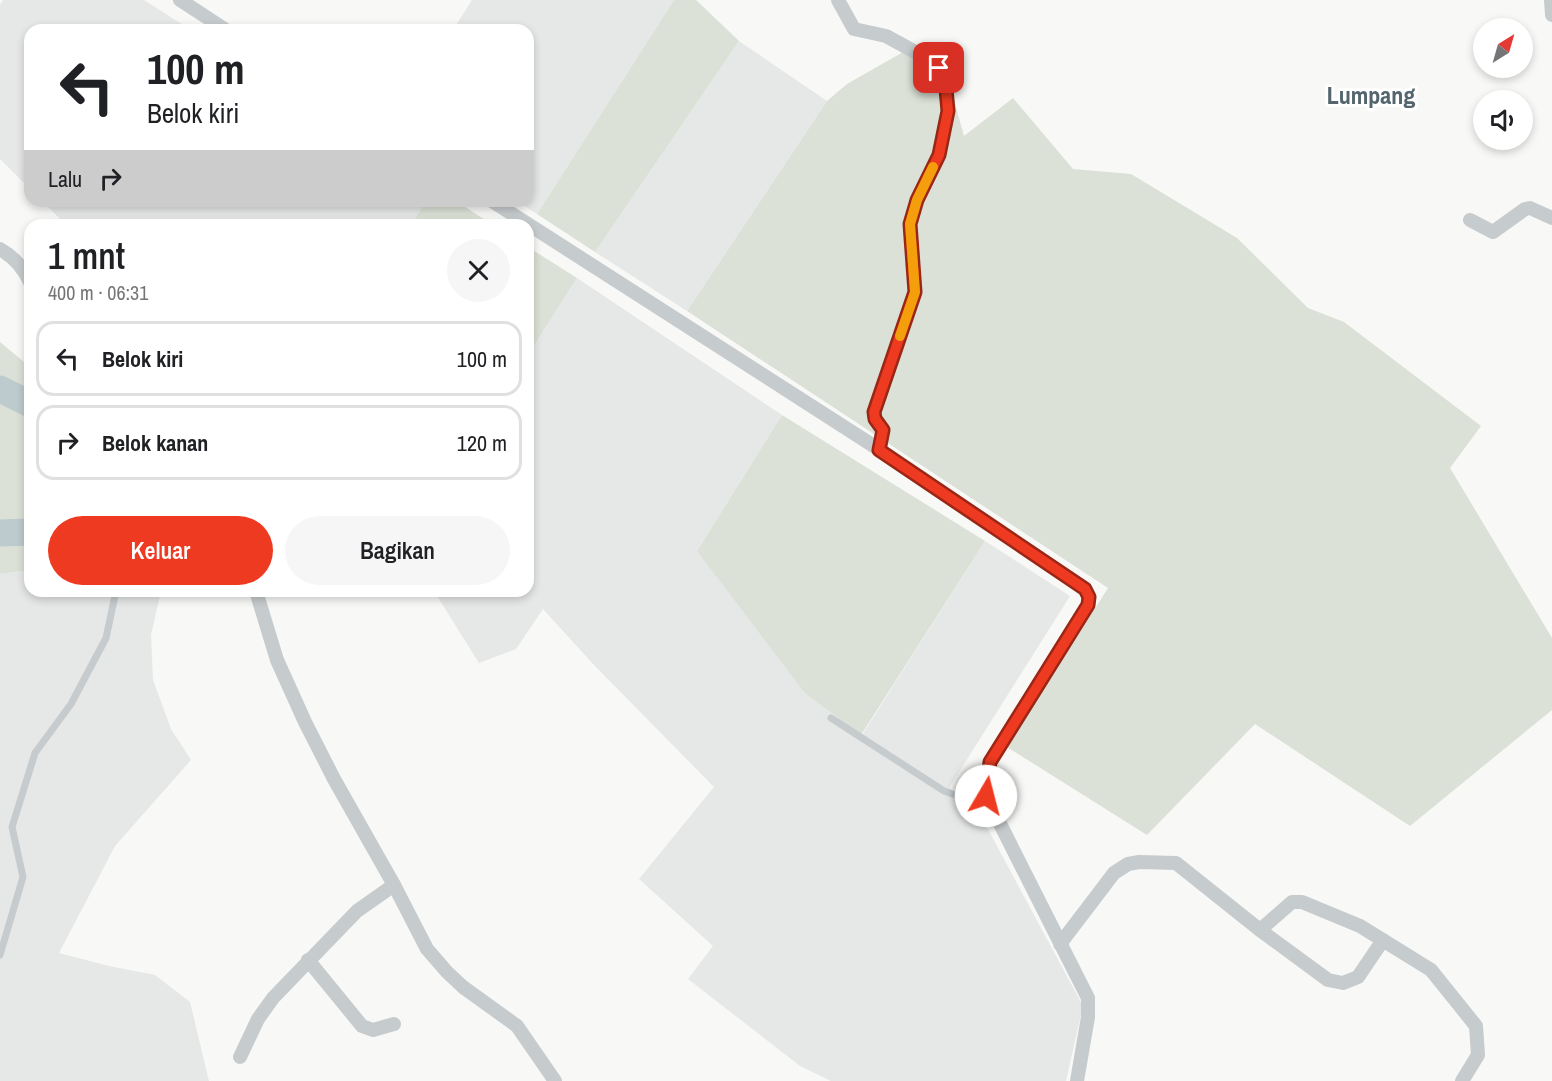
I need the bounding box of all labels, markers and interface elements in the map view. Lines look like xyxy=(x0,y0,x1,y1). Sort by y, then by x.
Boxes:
north arrow xyxy=(1473,18,1533,78)
map controls xyxy=(1473,18,1533,150)
text: 100 m xyxy=(147,41,245,97)
pin xyxy=(913,42,964,93)
icon: left xyxy=(48,48,126,126)
icon: arrive xyxy=(922,51,955,84)
district label: Lumpang xyxy=(1327,79,1415,111)
button: sound xyxy=(1473,90,1533,150)
text: Belok kiri xyxy=(147,95,239,131)
icon: right xyxy=(94,162,127,195)
text: Lalu xyxy=(48,164,82,194)
text: 1 mnt xyxy=(48,232,125,280)
button: close xyxy=(447,239,510,302)
text: 400 m · 06:31 xyxy=(48,279,148,306)
icon: left xyxy=(51,342,84,375)
text: Belok kiri xyxy=(102,344,183,374)
text: 100 m xyxy=(457,344,507,374)
icon: right xyxy=(51,426,84,459)
text: Belok kanan xyxy=(102,428,208,458)
text: 120 m xyxy=(457,428,507,458)
button: Keluar xyxy=(48,516,273,585)
button: Bagikan xyxy=(285,516,510,585)
position arrow xyxy=(954,764,1018,828)

